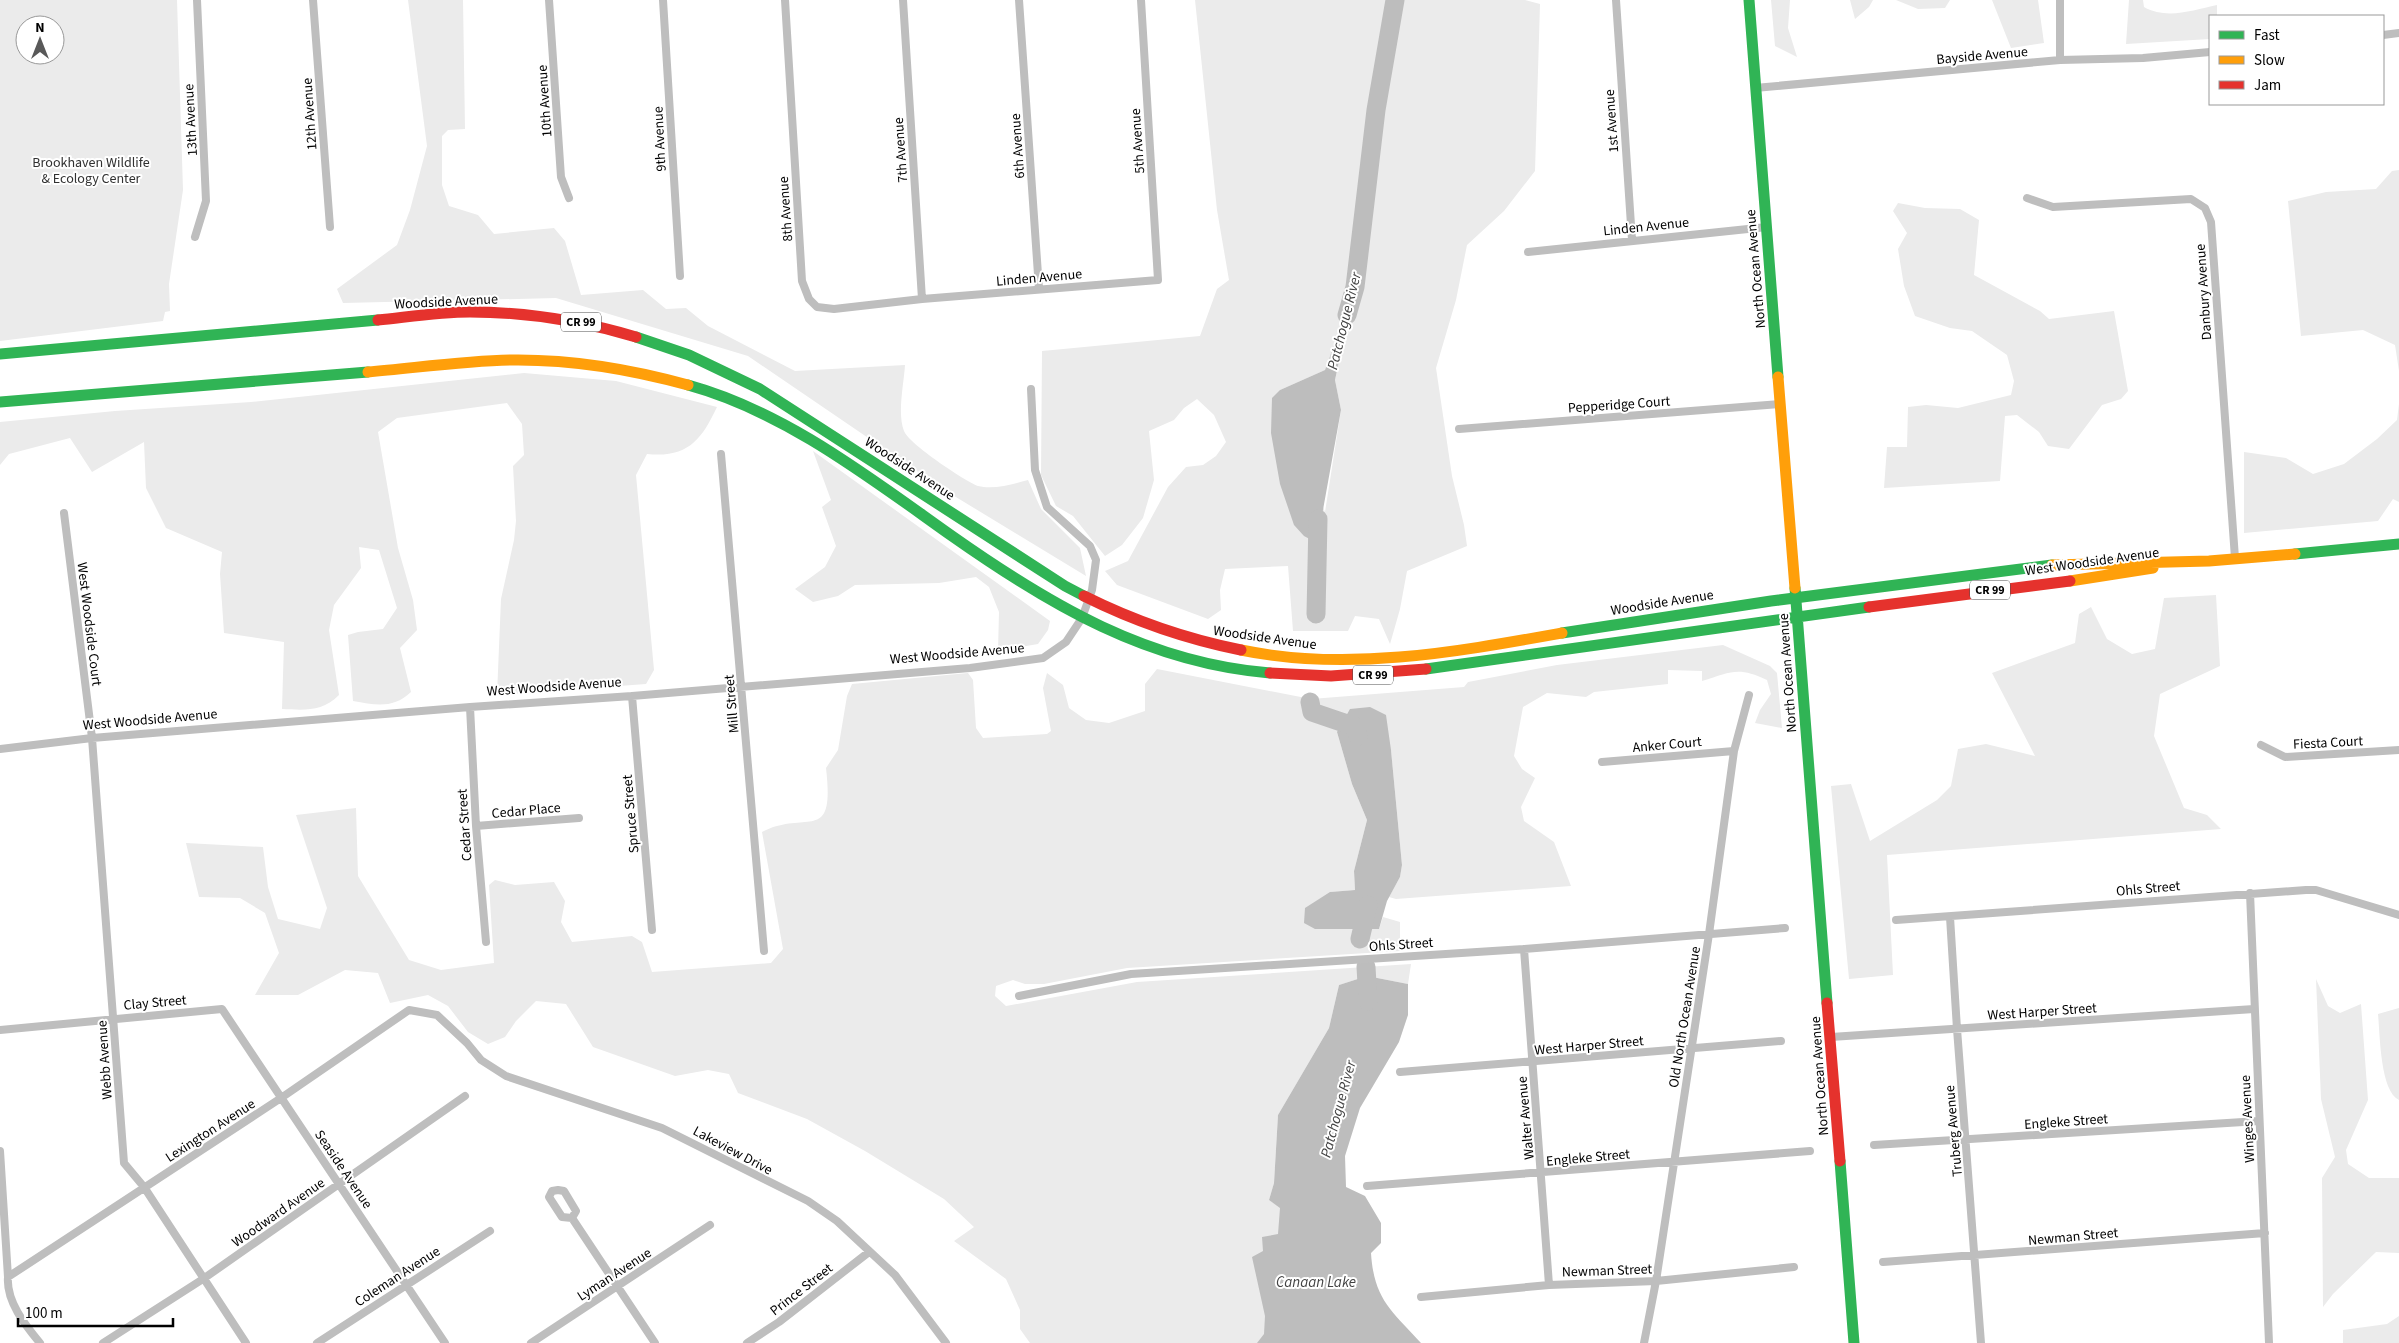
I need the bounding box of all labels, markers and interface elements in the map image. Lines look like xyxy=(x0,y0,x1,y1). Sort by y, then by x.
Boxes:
north arrow xyxy=(15,15,65,65)
legend xyxy=(2209,15,2384,105)
text: N xyxy=(35,18,45,38)
text: Fast xyxy=(2254,25,2280,46)
street label: Bayside Avenue xyxy=(1935,42,2029,70)
text: Slow xyxy=(2254,50,2285,71)
street label: 10th Avenue xyxy=(532,64,557,138)
text: Jam xyxy=(2254,75,2281,96)
street label: 12th Avenue xyxy=(297,77,322,151)
street label: 13th Avenue xyxy=(179,83,203,157)
street label: 1st Avenue xyxy=(1600,89,1624,153)
street label: 9th Avenue xyxy=(648,106,672,172)
street label: 5th Avenue xyxy=(1126,108,1150,174)
street label: 6th Avenue xyxy=(1006,113,1030,179)
street label: 7th Avenue xyxy=(889,117,913,183)
park label: Brookhaven Wildlife & Ecology Center xyxy=(32,153,150,189)
street label: 8th Avenue xyxy=(774,176,798,242)
street label: North Ocean Avenue xyxy=(1741,208,1771,329)
street label: Linden Avenue xyxy=(1602,213,1690,241)
street label: Danbury Avenue xyxy=(2191,243,2217,341)
street label: Linden Avenue xyxy=(995,264,1083,292)
water label: Patchogue River xyxy=(1322,269,1367,372)
street label: Woodside Avenue xyxy=(394,289,499,315)
road number: CR 99 xyxy=(561,313,601,332)
street label: Pepperidge Court xyxy=(1567,391,1671,419)
street label: Woodside Avenue xyxy=(860,432,959,506)
street label: West Woodside Avenue xyxy=(2024,543,2160,581)
street label: West Woodside Court xyxy=(71,561,107,687)
road number: CR 99 xyxy=(1970,580,2010,600)
street label: Woodside Avenue xyxy=(1609,585,1715,621)
street label: North Ocean Avenue xyxy=(1774,613,1802,733)
street label: Woodside Avenue xyxy=(1212,621,1318,655)
street label: West Woodside Avenue xyxy=(889,638,1025,670)
road number: CR 99 xyxy=(1353,666,1393,684)
street label: West Woodside Avenue xyxy=(486,672,622,702)
street label: Mill Street xyxy=(719,674,745,734)
street label: West Woodside Avenue xyxy=(82,704,218,736)
street label: Fiesta Court xyxy=(2293,731,2364,755)
street label: Anker Court xyxy=(1632,732,1703,758)
street label: Spruce Street xyxy=(618,774,644,854)
street label: Cedar Street xyxy=(452,788,478,862)
street label: Cedar Place xyxy=(491,798,561,824)
street label: Ohls Street xyxy=(2115,876,2181,902)
street label: Ohls Street xyxy=(1368,933,1434,957)
street label: Old North Ocean Avenue xyxy=(1664,945,1706,1089)
street label: Clay Street xyxy=(123,990,188,1016)
street label: West Harper Street xyxy=(1987,998,2098,1026)
street label: North Ocean Avenue xyxy=(1806,1016,1834,1136)
street label: Webb Avenue xyxy=(92,1020,118,1100)
street label: West Harper Street xyxy=(1534,1031,1645,1061)
water label: Patchogue River xyxy=(1315,1057,1362,1160)
street label: Walter Avenue xyxy=(1512,1075,1540,1160)
street label: Winges Avenue xyxy=(2236,1075,2260,1163)
street label: Truberg Avenue xyxy=(1940,1084,1968,1177)
street label: Lexington Avenue xyxy=(162,1094,259,1167)
street label: Engleke Street xyxy=(2023,1109,2109,1135)
street label: Lakeview Drive xyxy=(689,1121,776,1180)
street label: Seaside Avenue xyxy=(309,1126,377,1213)
street label: Engleke Street xyxy=(1545,1144,1631,1172)
street label: Woodward Avenue xyxy=(228,1173,329,1252)
street label: Newman Street xyxy=(2027,1223,2119,1251)
street label: Coleman Avenue xyxy=(351,1242,444,1312)
street label: Lyman Avenue xyxy=(573,1243,656,1306)
street label: Prince Street xyxy=(766,1259,837,1321)
street label: Newman Street xyxy=(1562,1259,1653,1283)
water label: Canaan Lake xyxy=(1276,1272,1356,1293)
scale bar xyxy=(18,1296,172,1328)
text: 100 m xyxy=(25,1303,63,1324)

